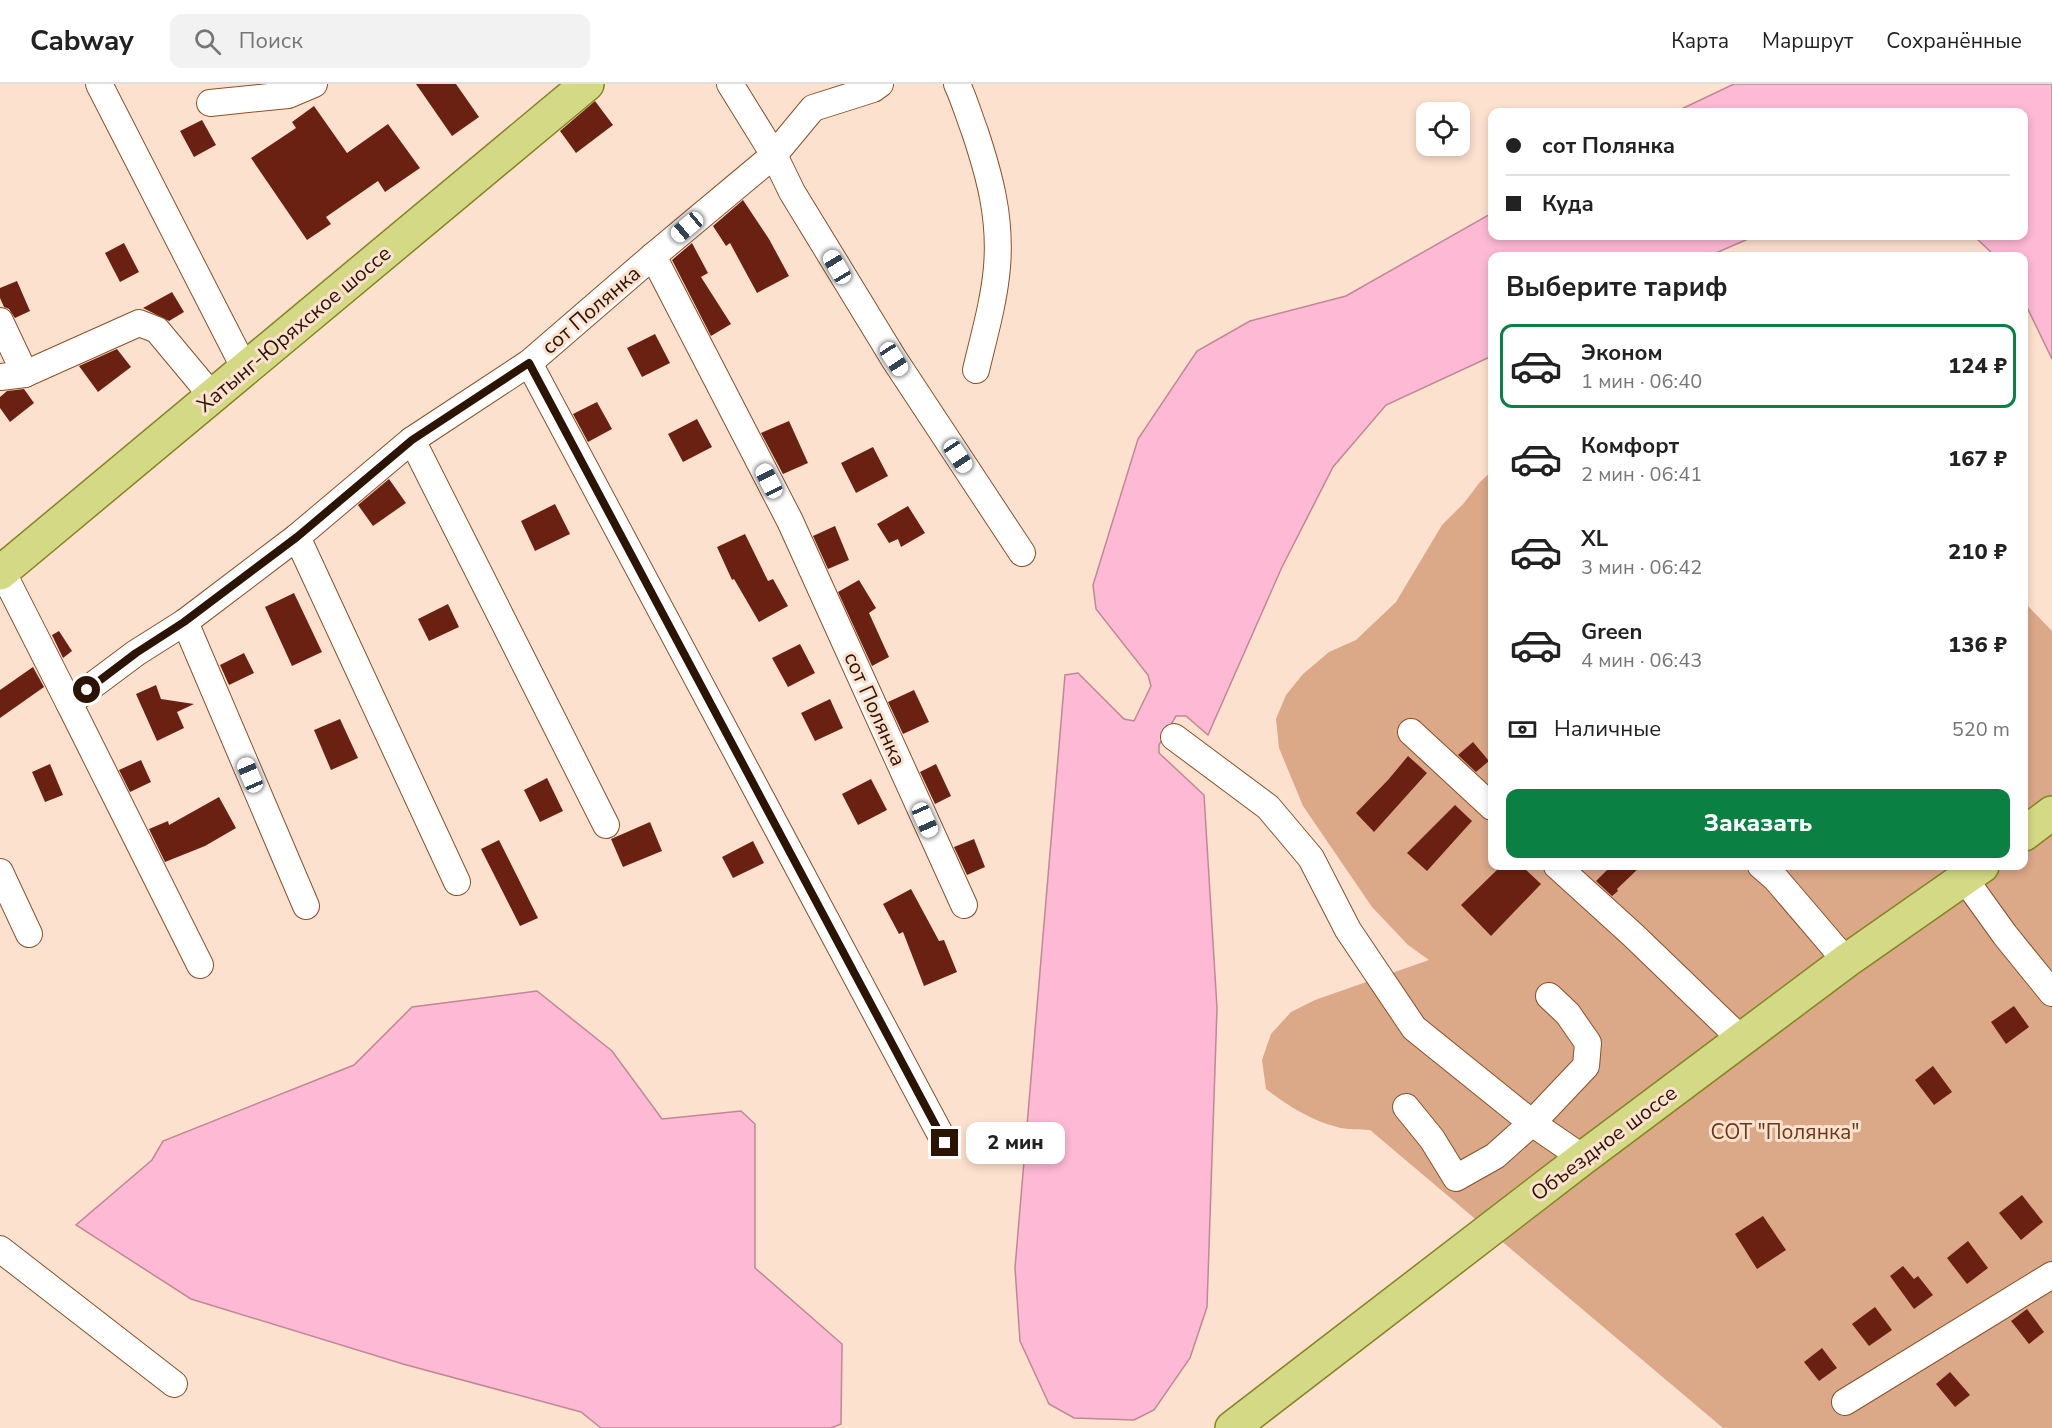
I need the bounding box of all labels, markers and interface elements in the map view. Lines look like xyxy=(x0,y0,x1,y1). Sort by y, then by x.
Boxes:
search box xyxy=(170,14,590,68)
text: Cabway xyxy=(30,22,134,60)
icon: search xyxy=(191,25,224,58)
text: Поиск xyxy=(239,26,303,56)
text: Карта xyxy=(1671,27,1729,55)
text: Маршрут xyxy=(1762,27,1853,55)
text: Сохранённые xyxy=(1886,27,2022,55)
map controls xyxy=(1416,102,1470,156)
button: locate xyxy=(1416,102,1470,156)
text: сот Полянка xyxy=(1542,131,1675,161)
text: Куда xyxy=(1542,189,1594,219)
car xyxy=(667,209,707,245)
street label: Хатынг-Юряхское шоссе xyxy=(191,239,397,419)
car xyxy=(820,247,854,287)
street label: сот Полянка xyxy=(536,259,646,361)
text: Выберите тариф xyxy=(1506,269,1728,306)
text: Эконом xyxy=(1581,338,1663,368)
car xyxy=(877,339,911,379)
icon: car xyxy=(1509,339,1563,393)
text: 124 ₽ xyxy=(1948,351,2007,381)
text: 1 мин · 06:40 xyxy=(1581,368,1702,395)
text: Комфорт xyxy=(1581,431,1679,461)
icon: car xyxy=(1509,432,1563,486)
car xyxy=(940,436,976,476)
text: 167 ₽ xyxy=(1948,444,2007,474)
car xyxy=(753,461,785,501)
text: 2 мин · 06:41 xyxy=(1581,461,1702,488)
text: XL xyxy=(1581,524,1608,554)
icon: car xyxy=(1509,525,1563,579)
text: 210 ₽ xyxy=(1948,537,2007,567)
text: 3 мин · 06:42 xyxy=(1581,554,1702,581)
text: Green xyxy=(1581,617,1642,647)
icon: car xyxy=(1509,618,1563,672)
text: 136 ₽ xyxy=(1948,630,2007,660)
text: 4 мин · 06:43 xyxy=(1581,647,1702,674)
street label: сот Полянка xyxy=(837,648,913,770)
route start xyxy=(73,676,100,703)
icon: cash xyxy=(1506,713,1539,746)
text: Наличные xyxy=(1554,714,1661,744)
text: 520 m xyxy=(1952,716,2010,743)
car xyxy=(235,755,265,795)
button: Заказать xyxy=(1506,789,2010,858)
car xyxy=(909,800,941,840)
street label: Объездное шоссе xyxy=(1525,1079,1683,1207)
park label: СОТ "Полянка" xyxy=(1710,1118,1860,1146)
callout: 2 мин xyxy=(966,1122,1065,1164)
route end xyxy=(931,1129,958,1156)
text: 2 мин xyxy=(987,1129,1044,1156)

